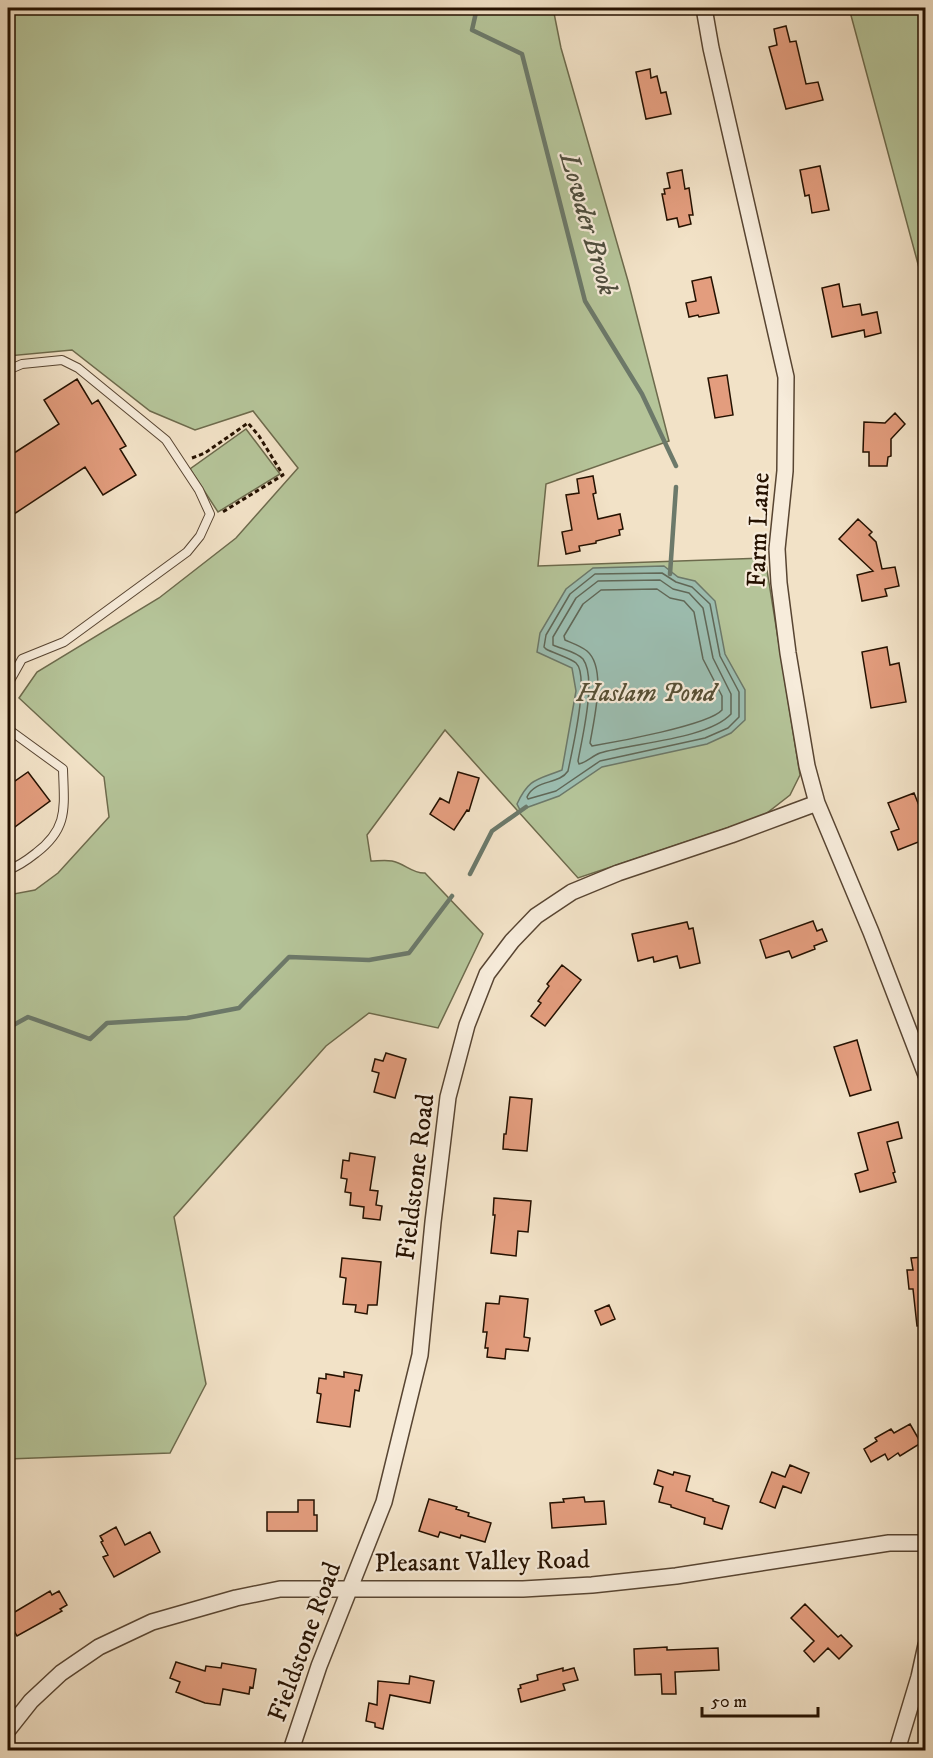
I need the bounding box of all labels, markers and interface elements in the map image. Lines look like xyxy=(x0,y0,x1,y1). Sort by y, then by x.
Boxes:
water label: Lowder Brook xyxy=(551,147,625,300)
street label: Farm Lane xyxy=(741,472,777,588)
park label: Haslam Pond xyxy=(575,677,719,710)
street label: Fieldstone Road xyxy=(389,1092,443,1262)
street label: Pleasant Valley Road xyxy=(374,1544,590,1580)
street label: Fieldstone Road xyxy=(261,1558,349,1726)
scale bar xyxy=(702,1680,818,1718)
text: 50 m xyxy=(711,1691,747,1713)

